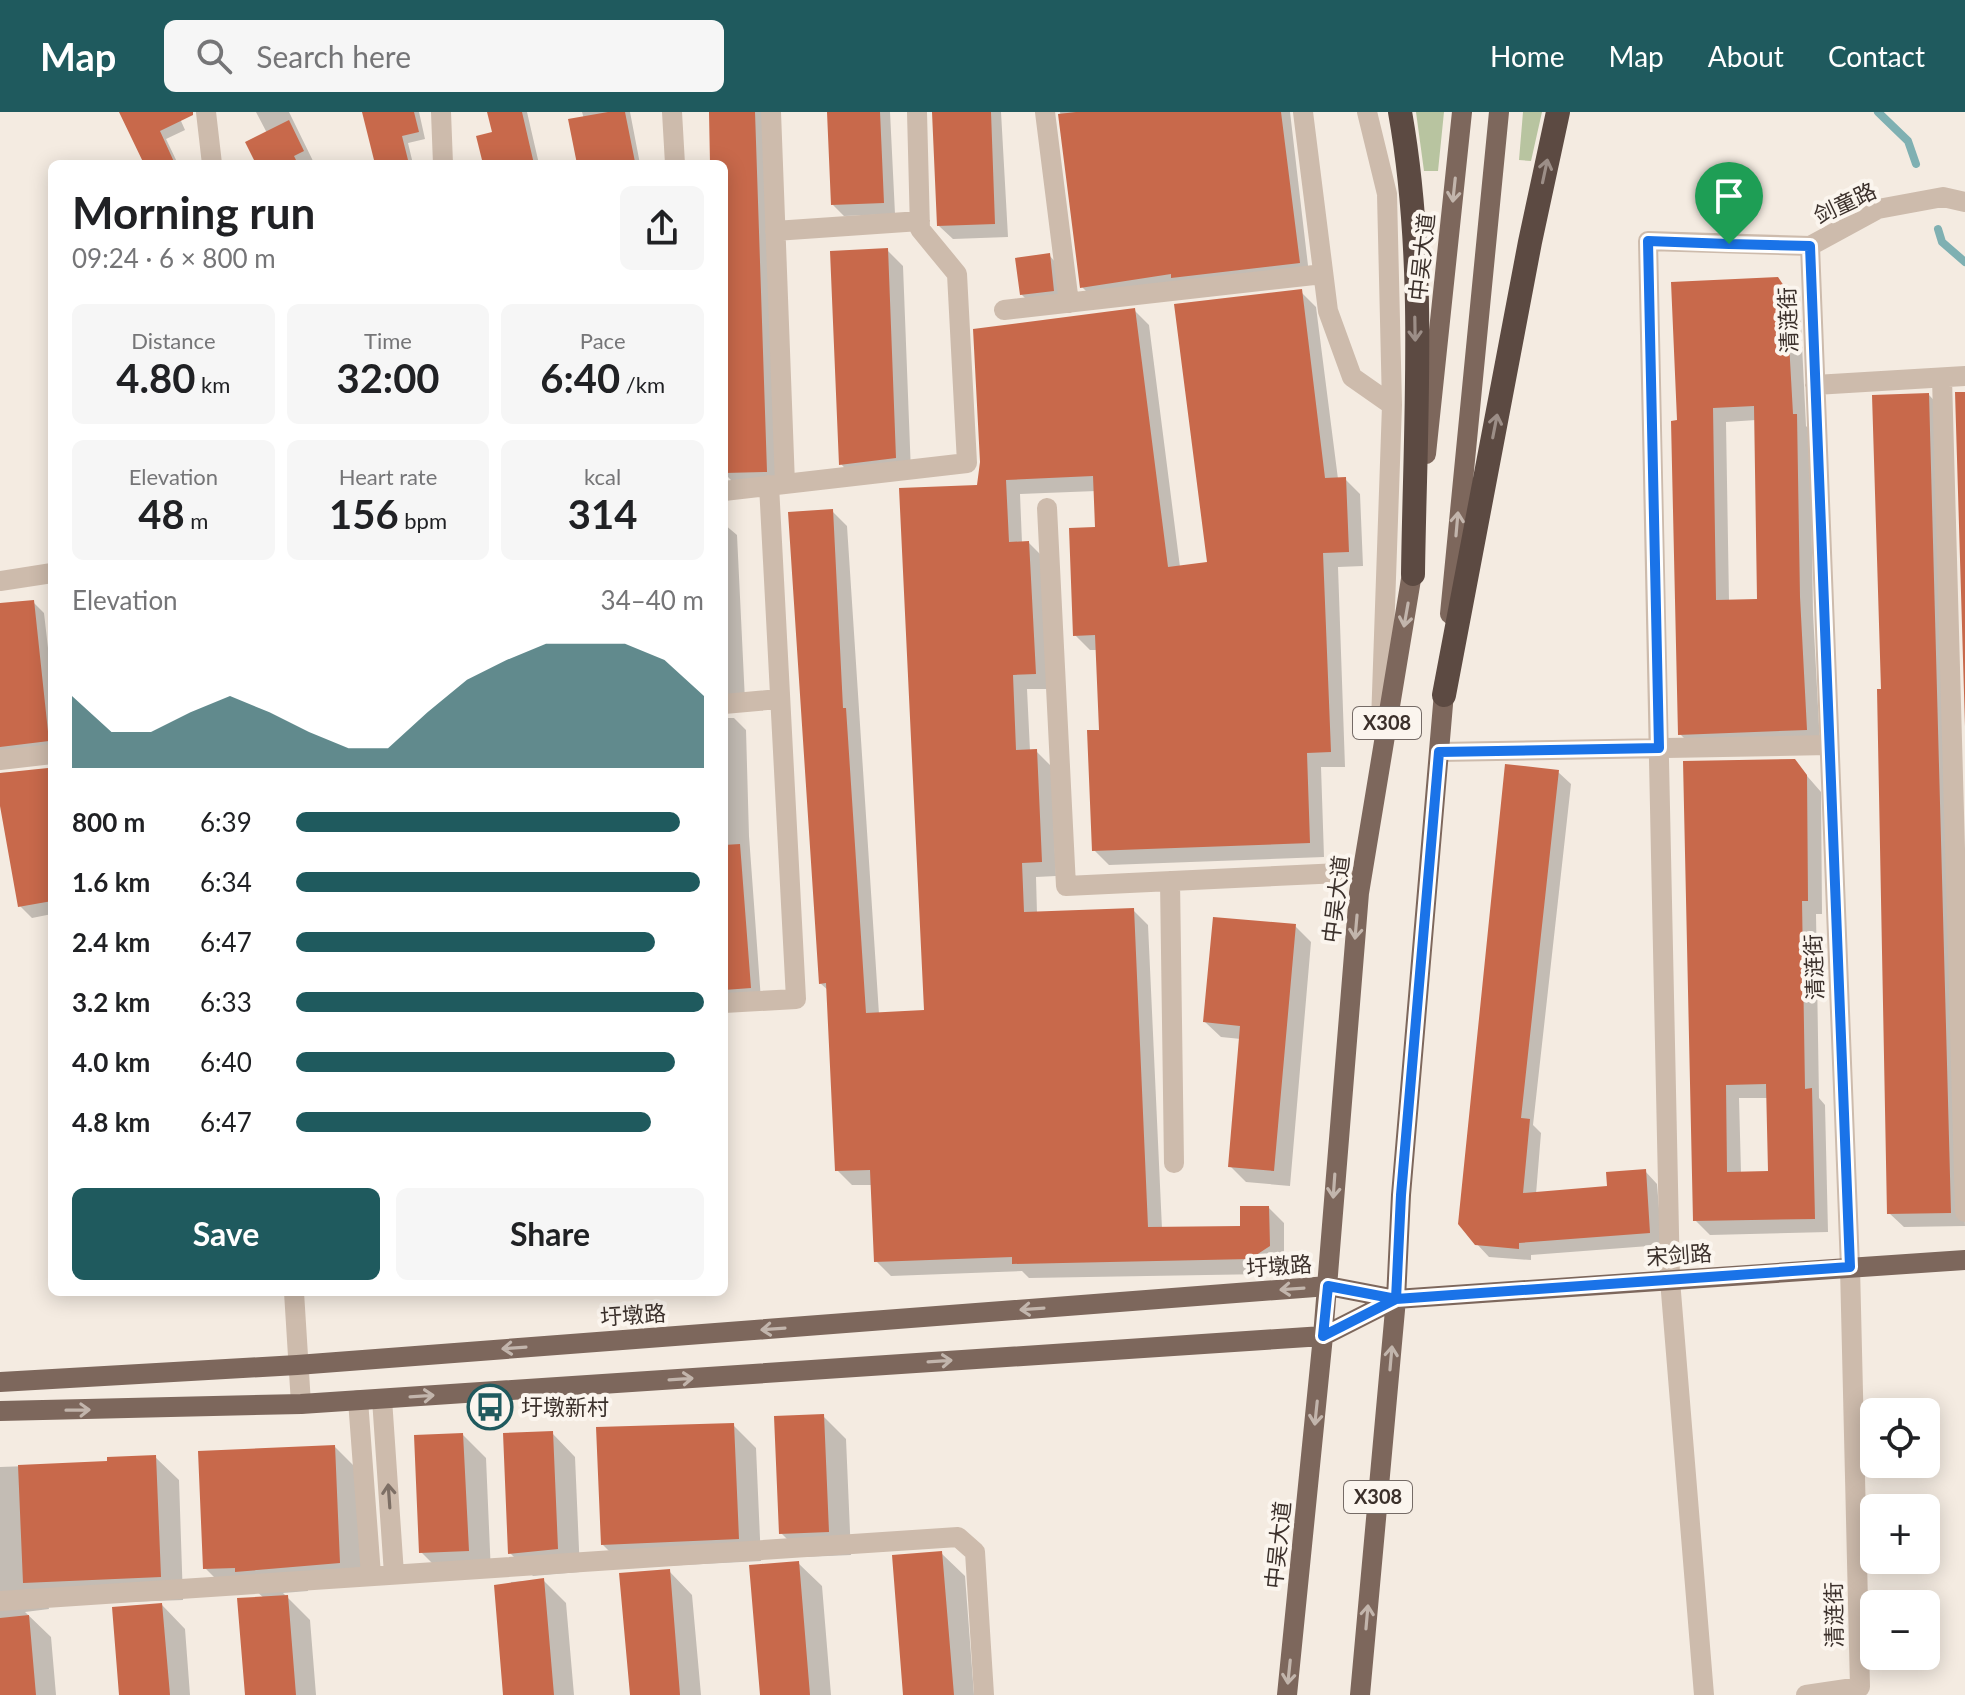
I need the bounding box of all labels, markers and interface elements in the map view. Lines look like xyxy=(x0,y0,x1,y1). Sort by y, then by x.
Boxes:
search box xyxy=(164,20,724,92)
text: Map xyxy=(40,33,116,79)
icon: search xyxy=(192,34,236,78)
text: Search here xyxy=(256,38,411,74)
text: Home xyxy=(1490,39,1565,73)
text: Map xyxy=(1609,39,1664,73)
text: About xyxy=(1708,39,1784,73)
text: Contact xyxy=(1828,39,1925,73)
one-way arrow xyxy=(1538,158,1553,184)
pin xyxy=(1695,162,1763,244)
icon: arrive xyxy=(1707,174,1751,218)
one-way arrow xyxy=(1446,176,1461,202)
street label: 剑童路 xyxy=(1809,176,1880,229)
text: Morning run xyxy=(72,186,315,238)
button: share xyxy=(620,186,704,270)
street label: 中吴大道 xyxy=(1403,212,1440,302)
text: 09:24 · 6 × 800 m xyxy=(72,242,276,274)
street label: 清涟街 xyxy=(1773,287,1802,353)
one-way arrow xyxy=(1407,315,1423,342)
text: Distance xyxy=(131,327,216,354)
text: Time xyxy=(364,327,412,354)
text: Pace xyxy=(580,327,626,354)
text: 4.80 xyxy=(116,354,195,402)
text: 32:00 xyxy=(336,354,440,402)
text: 6:40 xyxy=(540,354,620,402)
text: km xyxy=(195,371,230,398)
text: /km xyxy=(620,371,665,398)
one-way arrow xyxy=(1488,413,1503,439)
text: Elevation xyxy=(129,463,218,490)
text: Heart rate xyxy=(339,463,437,490)
text: kcal xyxy=(584,463,621,490)
text: 48 xyxy=(138,490,185,538)
text: 156 xyxy=(329,490,399,538)
text: 314 xyxy=(568,490,637,538)
text: m xyxy=(185,507,208,534)
text: bpm xyxy=(399,507,447,534)
one-way arrow xyxy=(1450,511,1465,538)
text: Elevation xyxy=(72,584,178,616)
text: 34–40 m xyxy=(601,584,704,616)
one-way arrow xyxy=(1397,602,1412,627)
road number: X308 xyxy=(1353,707,1421,739)
text: 800 m xyxy=(72,806,145,838)
text: 6:39 xyxy=(200,806,252,838)
street label: 中吴大道 xyxy=(1317,854,1354,944)
text: 1.6 km xyxy=(72,866,150,898)
text: 6:34 xyxy=(200,866,252,898)
one-way arrow xyxy=(1348,913,1363,940)
text: 2.4 km xyxy=(72,926,150,958)
text: 6:47 xyxy=(200,926,252,958)
street label: 清涟街 xyxy=(1799,934,1828,1000)
text: 3.2 km xyxy=(72,986,150,1018)
text: 6:33 xyxy=(200,986,252,1018)
text: 4.0 km xyxy=(72,1046,150,1078)
text: 6:40 xyxy=(200,1046,252,1078)
text: 4.8 km xyxy=(72,1106,150,1138)
text: 6:47 xyxy=(200,1106,252,1138)
one-way arrow xyxy=(1326,1172,1341,1199)
button: Save xyxy=(72,1188,380,1280)
button: Share xyxy=(396,1188,704,1280)
street label: 宋剑路 xyxy=(1645,1239,1713,1270)
street label: 圩墩路 xyxy=(1245,1250,1313,1281)
one-way arrow xyxy=(1279,1282,1306,1297)
street label: 圩墩路 xyxy=(599,1299,667,1330)
one-way arrow xyxy=(1019,1302,1046,1317)
one-way arrow xyxy=(760,1322,787,1337)
one-way arrow xyxy=(501,1341,528,1356)
one-way arrow xyxy=(1384,1346,1399,1372)
one-way arrow xyxy=(926,1353,953,1368)
one-way arrow xyxy=(667,1371,694,1386)
bus stop icon: 圩墩新村 xyxy=(466,1383,514,1431)
one-way arrow xyxy=(408,1388,435,1403)
place label: 圩墩新村 xyxy=(521,1393,609,1420)
map controls xyxy=(1860,1398,1940,1670)
button: locate xyxy=(1860,1398,1940,1478)
one-way arrow xyxy=(1308,1399,1323,1426)
one-way arrow xyxy=(64,1402,91,1417)
road number: X308 xyxy=(1344,1481,1412,1513)
one-way arrow xyxy=(381,1483,396,1510)
button: + xyxy=(1860,1494,1940,1574)
street label: 中吴大道 xyxy=(1259,1500,1296,1590)
street label: 清涟街 xyxy=(1819,1582,1848,1648)
button: − xyxy=(1860,1590,1940,1670)
one-way arrow xyxy=(1359,1604,1374,1631)
one-way arrow xyxy=(1282,1658,1297,1685)

